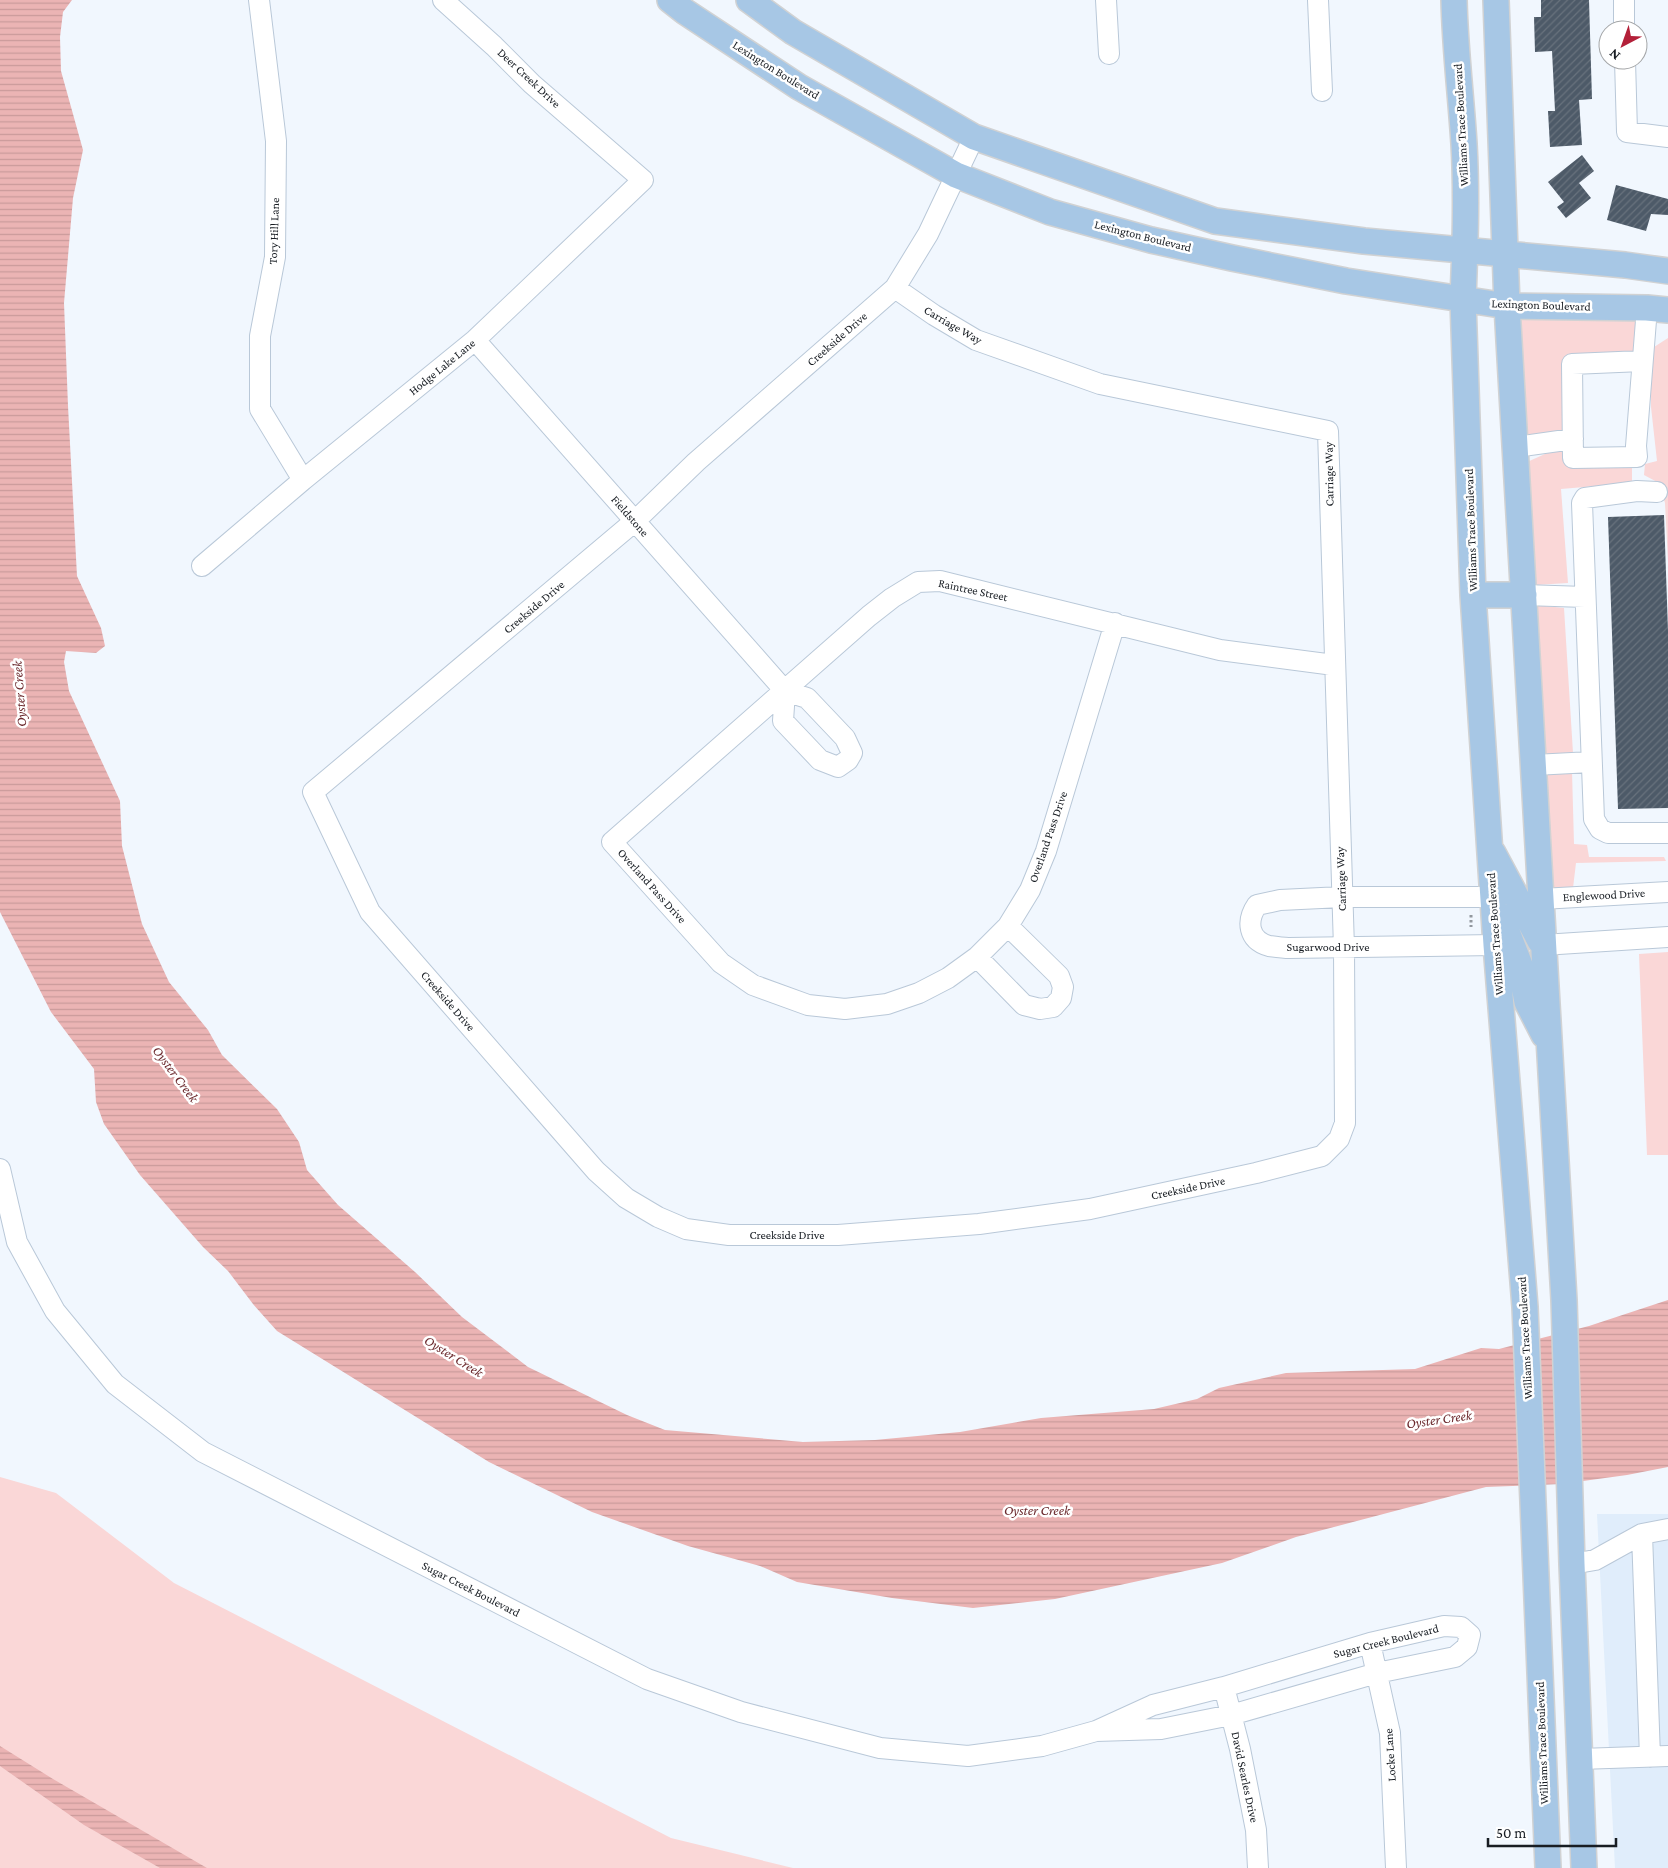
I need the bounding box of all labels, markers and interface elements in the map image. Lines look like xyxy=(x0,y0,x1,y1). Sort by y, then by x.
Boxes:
north arrow xyxy=(1598,20,1648,70)
street label: Lexington Boulevard xyxy=(730,38,822,103)
street label: Deer Creek Drive xyxy=(495,45,563,111)
text: N xyxy=(1605,45,1623,64)
street label: Williams Trace Boulevard xyxy=(1451,63,1471,187)
street label: Tory Hill Lane xyxy=(266,197,282,265)
street label: Lexington Boulevard xyxy=(1093,217,1194,255)
street label: Lexington Boulevard xyxy=(1491,296,1592,314)
street label: Carriage Way xyxy=(922,303,985,347)
street label: Creekside Drive xyxy=(804,309,870,369)
street label: Hodge Lake Lane xyxy=(406,336,478,398)
street label: Carriage Way xyxy=(1321,441,1337,506)
street label: Williams Trace Boulevard xyxy=(1462,468,1480,592)
street label: Fieldstone xyxy=(608,493,652,539)
street label: Raintree Street xyxy=(937,576,1010,604)
street label: Creekside Drive xyxy=(501,578,567,636)
water label: Oyster Creek xyxy=(9,660,29,728)
street label: Overland Pass Drive xyxy=(1026,789,1070,885)
street label: Overland Pass Drive xyxy=(615,846,689,926)
street label: Carriage Way xyxy=(1333,846,1349,912)
street label: Williams Trace Boulevard xyxy=(1484,872,1506,996)
street label: Englewood Drive xyxy=(1562,886,1646,904)
street label: Sugarwood Drive xyxy=(1287,940,1369,954)
street label: Creekside Drive xyxy=(418,968,478,1034)
water label: Oyster Creek xyxy=(150,1043,203,1106)
street label: Creekside Drive xyxy=(1150,1173,1226,1203)
street label: Creekside Drive xyxy=(749,1228,825,1242)
street label: Williams Trace Boulevard xyxy=(1515,1276,1535,1400)
water label: Oyster Creek xyxy=(422,1332,487,1381)
water label: Oyster Creek xyxy=(1405,1406,1474,1432)
water label: Oyster Creek xyxy=(1004,1502,1071,1518)
street label: Sugar Creek Boulevard xyxy=(420,1558,523,1620)
street label: Sugar Creek Boulevard xyxy=(1332,1621,1441,1661)
street label: Williams Trace Boulevard xyxy=(1533,1681,1551,1805)
street label: Locke Lane xyxy=(1381,1728,1399,1782)
street label: David Searles Drive xyxy=(1228,1730,1262,1824)
scale bar xyxy=(1488,1816,1616,1848)
text: 50 m xyxy=(1496,1825,1526,1841)

